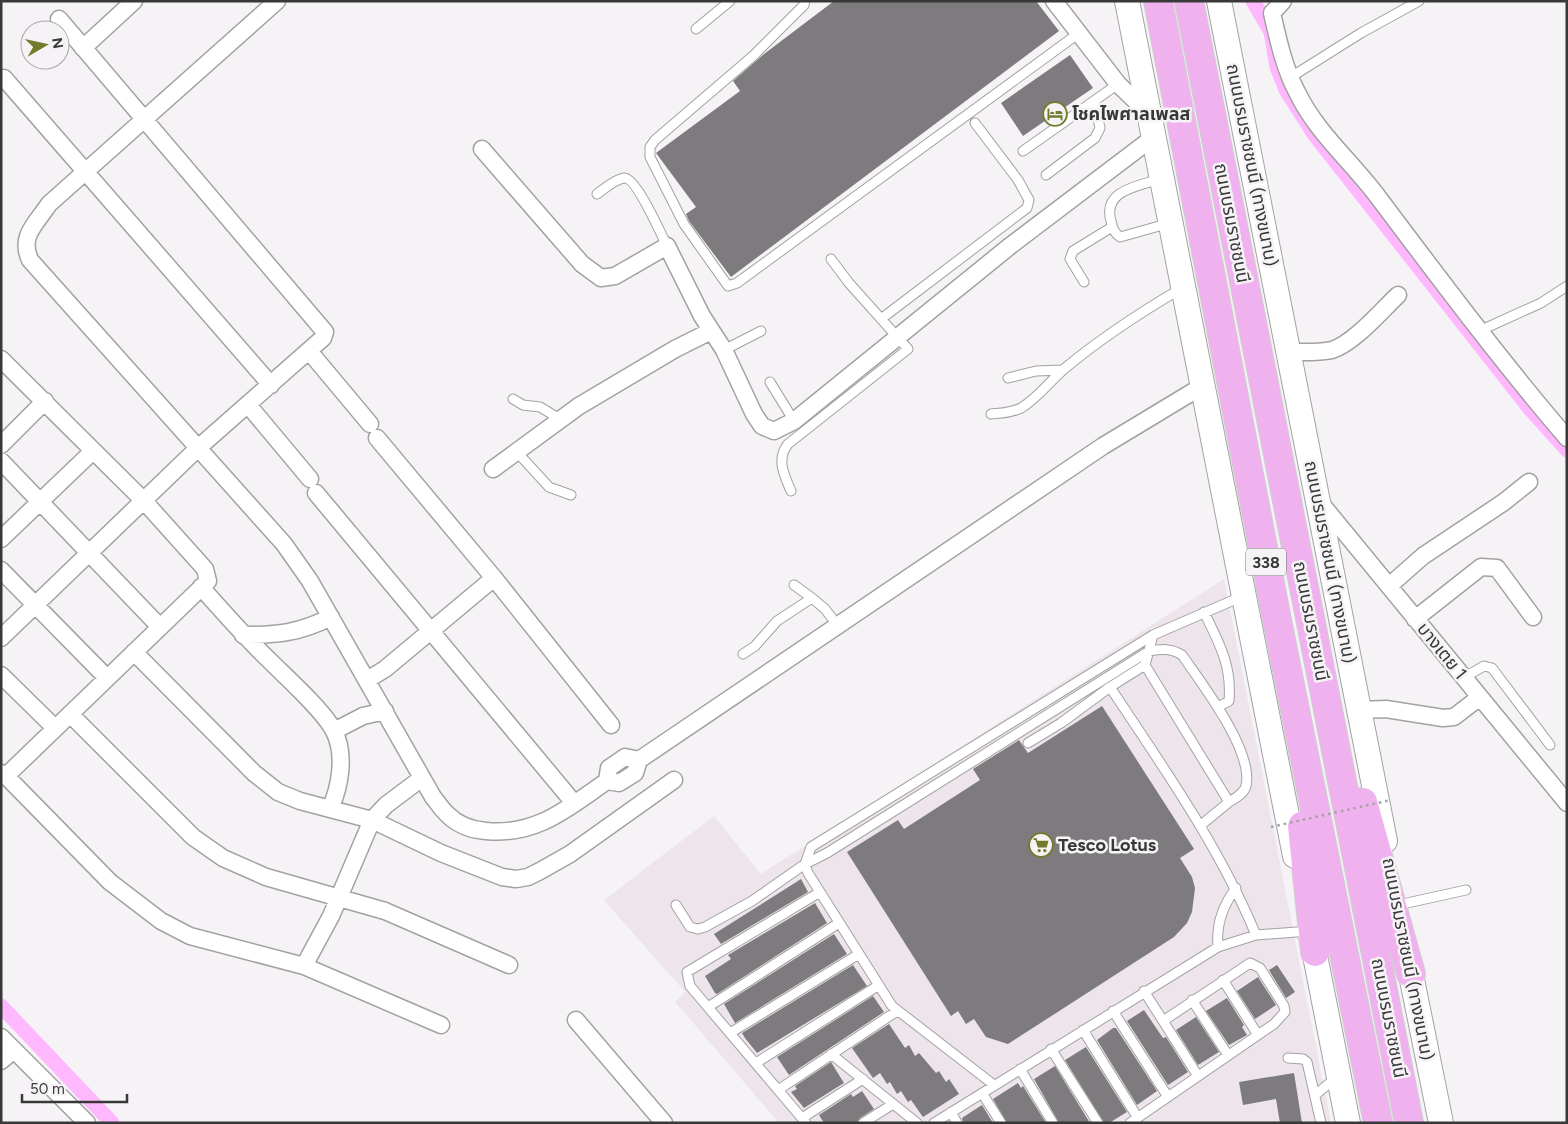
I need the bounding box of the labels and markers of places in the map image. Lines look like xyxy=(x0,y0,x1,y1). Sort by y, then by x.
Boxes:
hotel icon: โชคไพศาลเพลส xyxy=(1042,101,1068,127)
place label: โชคไพศาลเพลส xyxy=(1072,103,1190,125)
supermarket icon: Tesco Lotus xyxy=(1028,832,1054,858)
place label: Tesco Lotus xyxy=(1058,834,1157,856)

